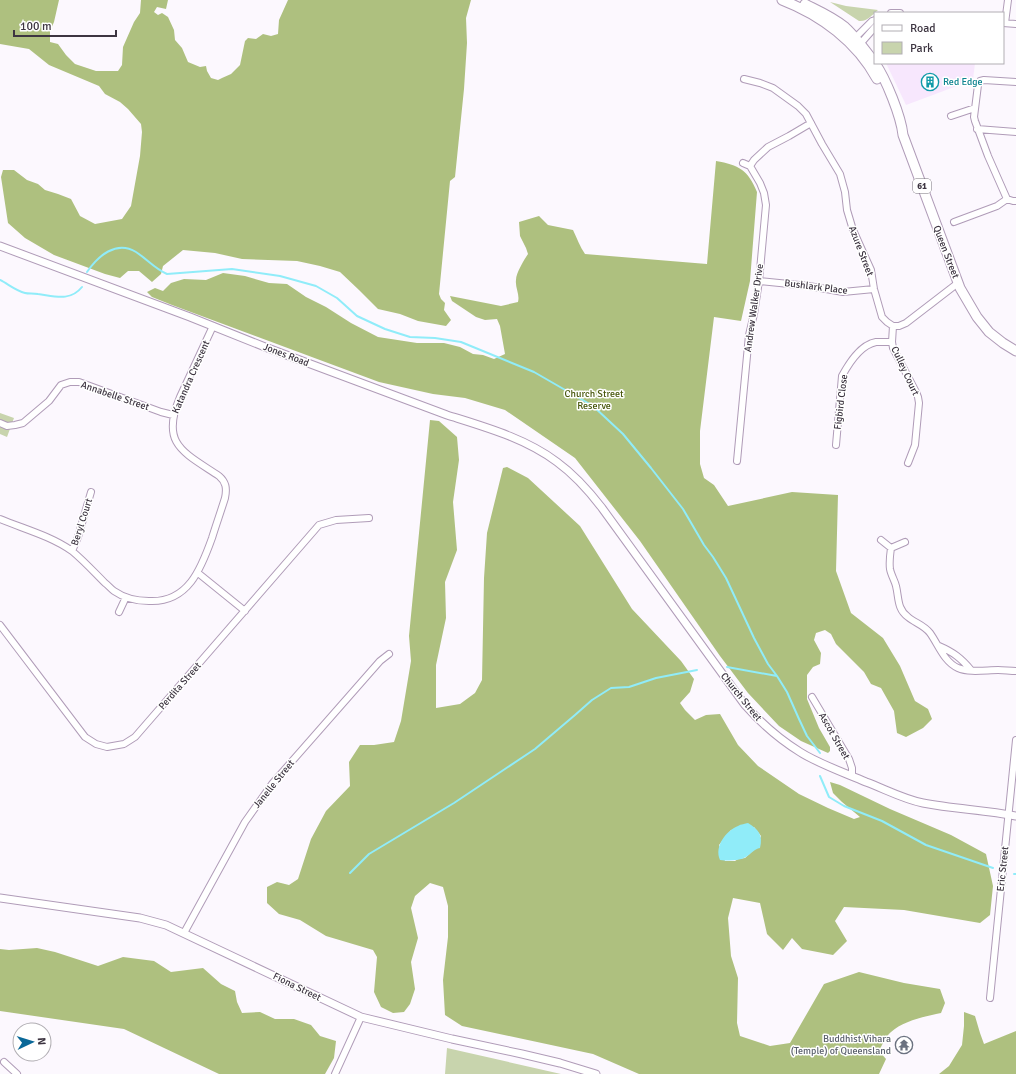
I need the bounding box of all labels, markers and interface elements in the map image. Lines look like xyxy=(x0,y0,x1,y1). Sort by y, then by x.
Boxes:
scale bar xyxy=(14,12,116,38)
legend xyxy=(874,12,1004,64)
text: 100 m xyxy=(20,19,52,34)
text: Road xyxy=(910,21,936,36)
text: Park xyxy=(910,41,933,56)
building icon: Red Edge xyxy=(920,72,940,92)
place label: Red Edge xyxy=(943,76,983,88)
road number: 61 xyxy=(913,179,931,193)
street label: Azure Street xyxy=(846,224,876,278)
street label: Queen Street xyxy=(930,224,962,281)
street label: Andrew Walker Drive xyxy=(742,263,766,353)
street label: Bushlark Place xyxy=(784,277,848,297)
street label: Katandra Crescent xyxy=(170,338,213,415)
street label: Jones Road xyxy=(261,341,311,369)
street label: Culley Court xyxy=(888,344,922,398)
street label: Figbird Close xyxy=(832,374,850,430)
street label: Annabelle Street xyxy=(79,379,151,413)
park label: Church Street Reserve xyxy=(565,388,624,412)
street label: Beryl Court xyxy=(69,496,95,547)
street label: Perdita Street xyxy=(156,660,204,712)
street label: Church Street xyxy=(718,670,764,724)
street label: Ascot Street xyxy=(816,710,852,762)
street label: Janelle Street xyxy=(251,757,297,811)
street label: Eric Street xyxy=(995,845,1011,892)
street label: Fiona Street xyxy=(271,970,323,1004)
north arrow xyxy=(12,1022,52,1062)
place label: Buddhist Vihara (Temple) of Queensland xyxy=(791,1033,891,1057)
temple icon: Buddhist Vihara (Temple) of Queensland xyxy=(894,1035,914,1055)
text: N xyxy=(35,1037,48,1046)

